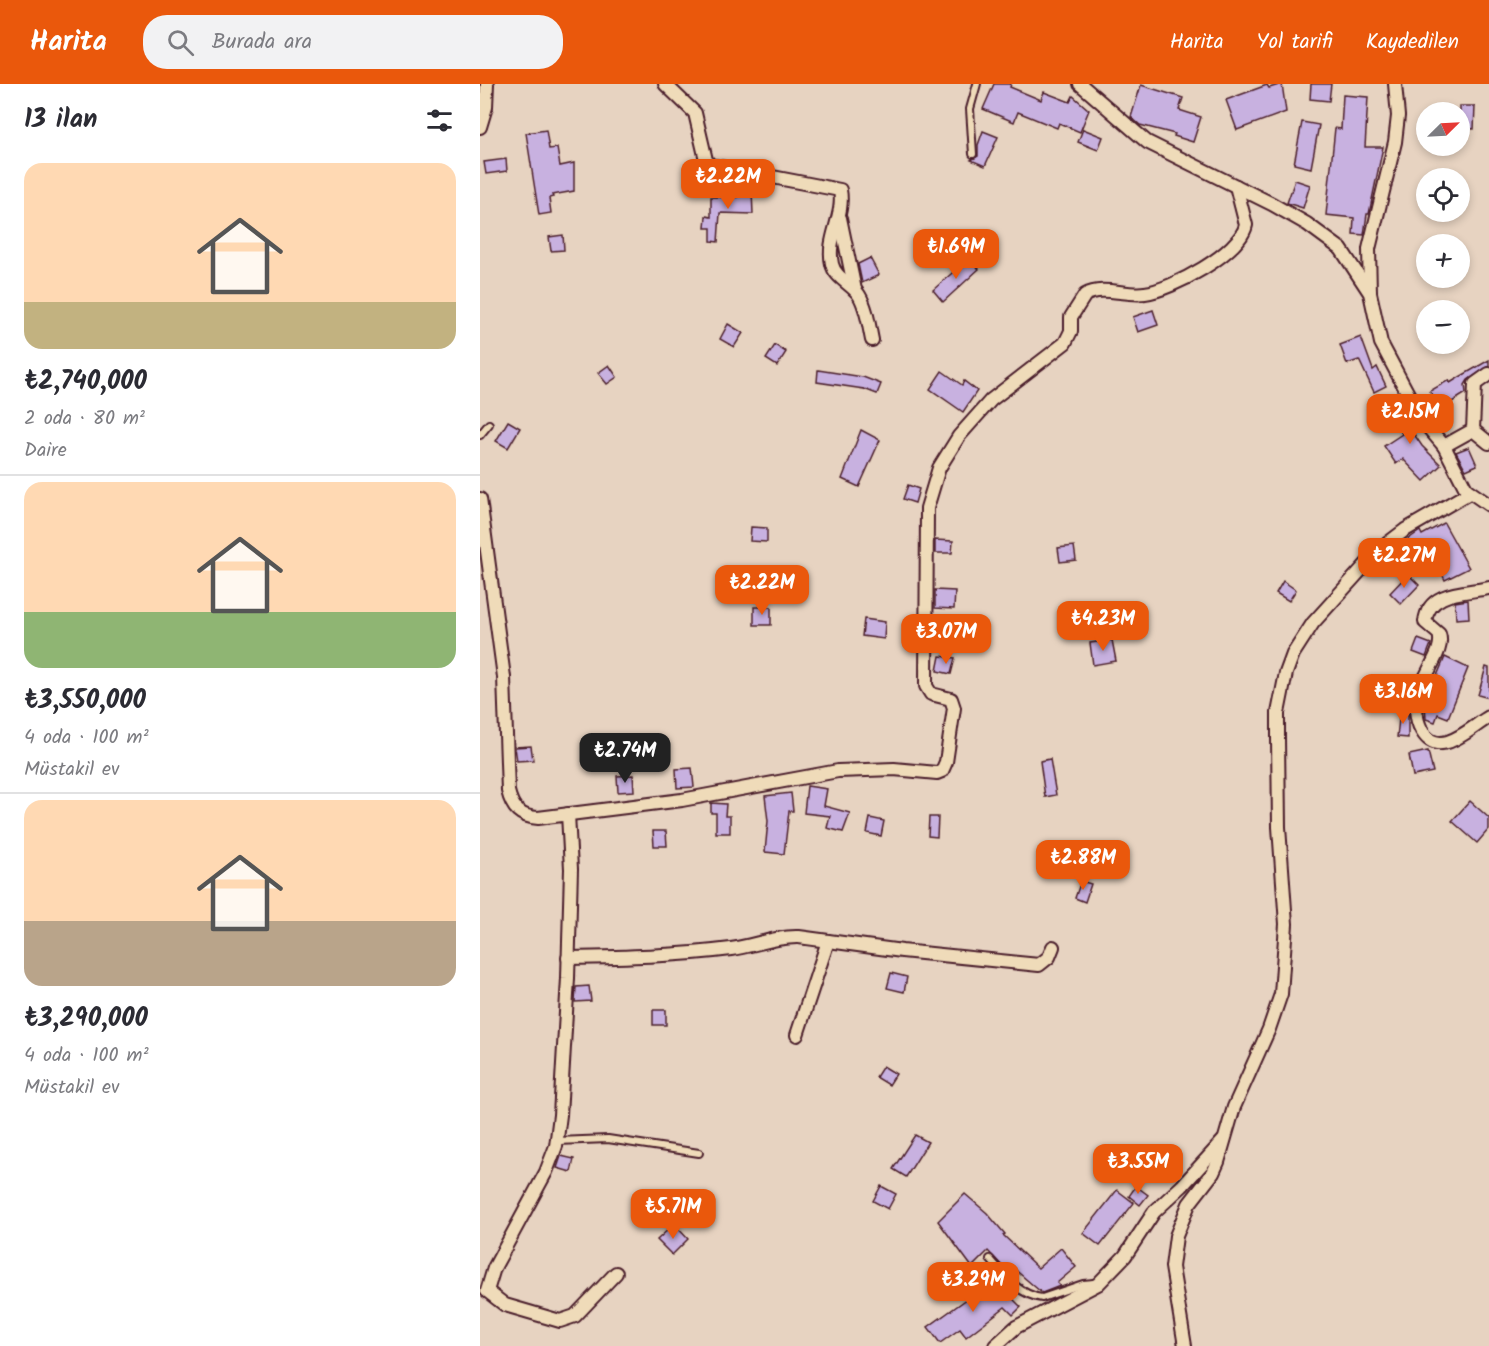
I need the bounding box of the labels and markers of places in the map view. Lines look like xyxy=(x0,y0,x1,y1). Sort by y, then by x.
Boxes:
pin: ₺2.22M xyxy=(679,159,777,210)
pin: ₺1.69M xyxy=(907,229,1005,280)
pin: ₺2.15M xyxy=(1361,394,1459,445)
pin: ₺2.27M xyxy=(1355,538,1453,589)
pin: ₺2.22M xyxy=(713,565,811,616)
pin: ₺4.23M xyxy=(1054,601,1152,652)
pin: ₺3.07M xyxy=(897,614,995,665)
pin: ₺3.16M xyxy=(1354,674,1452,725)
pin: ₺2.74M xyxy=(576,733,674,784)
pin: ₺2.88M xyxy=(1034,840,1132,891)
pin: ₺3.55M xyxy=(1089,1144,1187,1195)
pin: ₺5.71M xyxy=(624,1189,722,1240)
pin: ₺3.29M xyxy=(924,1262,1022,1313)

